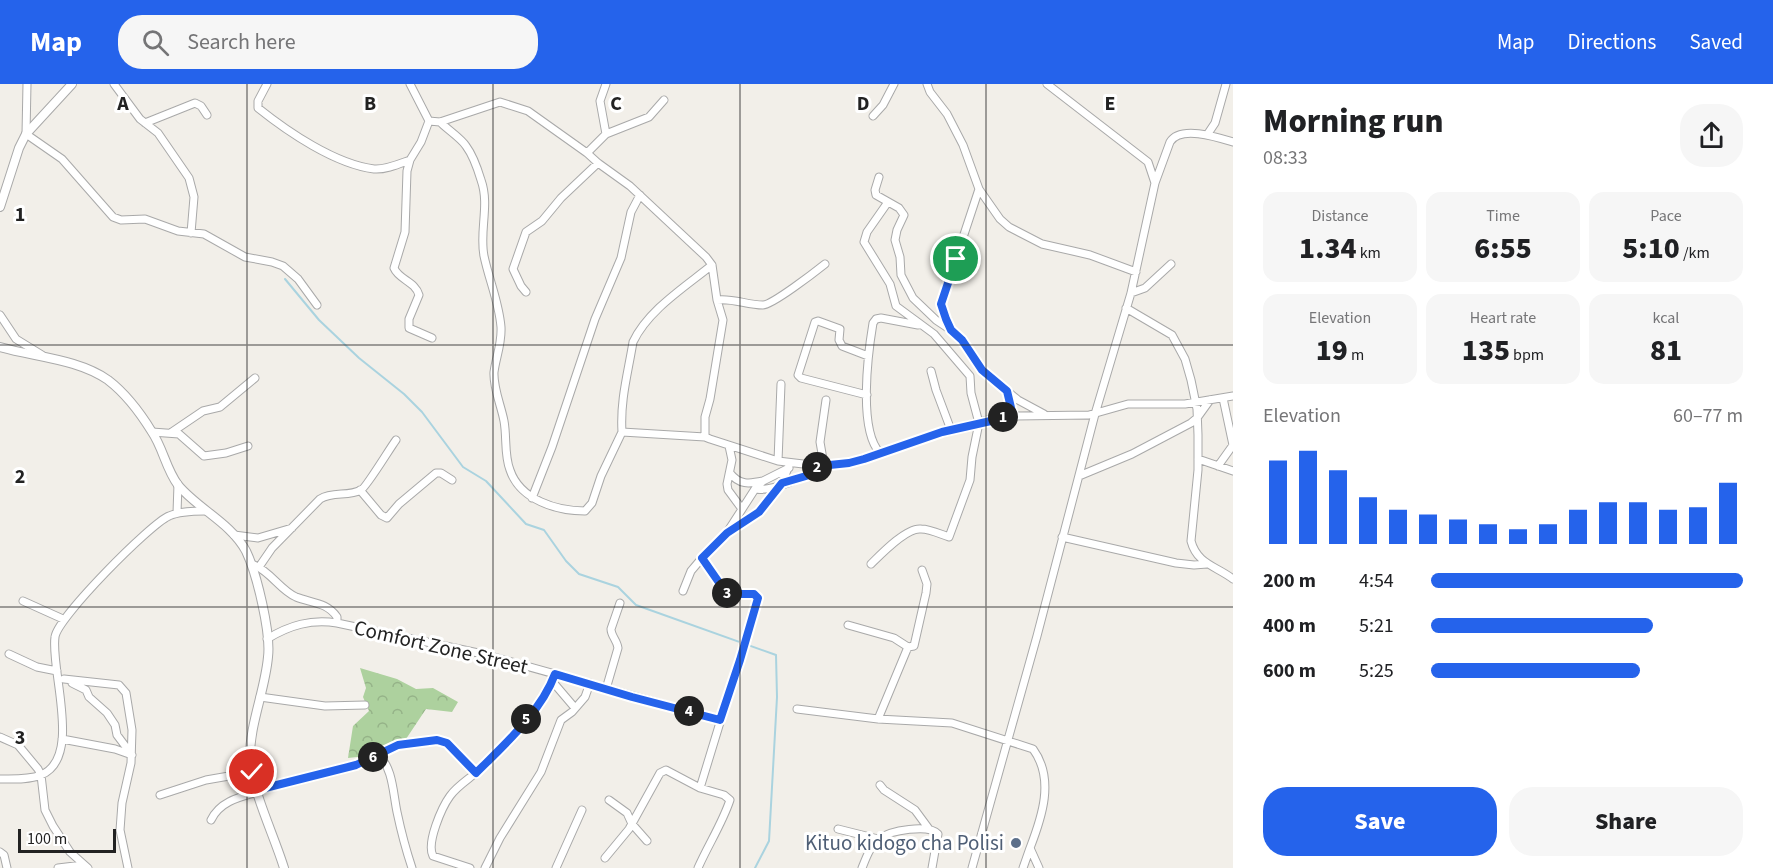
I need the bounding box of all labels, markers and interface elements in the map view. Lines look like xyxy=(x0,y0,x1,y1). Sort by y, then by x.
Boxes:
search box xyxy=(118,15,538,69)
text: Map xyxy=(30,22,82,62)
icon: search xyxy=(139,26,172,59)
text: Search here xyxy=(187,26,296,58)
text: Map xyxy=(1497,27,1535,57)
text: Directions xyxy=(1568,27,1656,57)
text: Saved xyxy=(1689,27,1743,57)
text: A xyxy=(116,90,129,118)
text: B xyxy=(364,90,376,118)
text: C xyxy=(610,90,622,118)
text: D xyxy=(857,90,869,118)
text: E xyxy=(1105,90,1115,118)
text: Morning run xyxy=(1263,98,1443,145)
button: share xyxy=(1680,104,1743,167)
text: 08:33 xyxy=(1263,144,1308,172)
text: 1 xyxy=(15,201,25,229)
text: Distance xyxy=(1312,205,1368,227)
text: Time xyxy=(1486,205,1520,227)
text: Pace xyxy=(1650,205,1682,227)
text: 1.34 xyxy=(1299,227,1356,270)
text: 6:55 xyxy=(1474,227,1532,270)
text: 5:10 xyxy=(1622,227,1680,270)
pin xyxy=(930,233,981,284)
icon: arrive xyxy=(939,242,972,275)
text: km xyxy=(1356,242,1381,264)
text: /km xyxy=(1680,242,1710,264)
text: Elevation xyxy=(1309,307,1371,329)
text: Heart rate xyxy=(1470,307,1536,329)
text: kcal xyxy=(1653,307,1679,329)
text: 19 xyxy=(1316,329,1348,372)
text: 135 xyxy=(1462,329,1510,372)
text: 81 xyxy=(1650,329,1682,372)
text: m xyxy=(1348,344,1364,366)
text: bpm xyxy=(1510,344,1544,366)
pin: 1 xyxy=(988,402,1018,432)
text: Elevation xyxy=(1263,402,1341,430)
text: 60–77 m xyxy=(1673,402,1743,430)
text: 1 xyxy=(999,406,1007,428)
pin: 2 xyxy=(802,452,832,482)
text: 2 xyxy=(813,456,821,478)
text: 2 xyxy=(15,463,25,491)
text: 200 m xyxy=(1263,567,1316,595)
text: 4:54 xyxy=(1359,567,1394,595)
pin: 3 xyxy=(712,578,742,608)
text: 3 xyxy=(723,582,731,604)
street label: Comfort Zone Street xyxy=(351,612,531,682)
text: 400 m xyxy=(1263,612,1316,640)
text: 5:21 xyxy=(1359,612,1394,640)
text: 600 m xyxy=(1263,657,1316,685)
text: 5:25 xyxy=(1359,657,1394,685)
pin: 4 xyxy=(674,696,704,726)
text: 4 xyxy=(685,700,693,722)
pin: 5 xyxy=(511,704,541,734)
text: 5 xyxy=(522,708,530,730)
text: 3 xyxy=(15,724,25,752)
pin: 6 xyxy=(358,742,388,772)
pin xyxy=(226,746,277,797)
text: 6 xyxy=(369,746,377,768)
icon: check xyxy=(235,755,268,788)
button: Save xyxy=(1263,787,1497,856)
button: Share xyxy=(1509,787,1743,856)
scale bar xyxy=(18,826,116,854)
text: 100 m xyxy=(27,828,67,850)
place label: Kituo kidogo cha Polisi xyxy=(805,828,1004,858)
marker: Kituo kidogo cha Polisi xyxy=(1009,836,1023,850)

